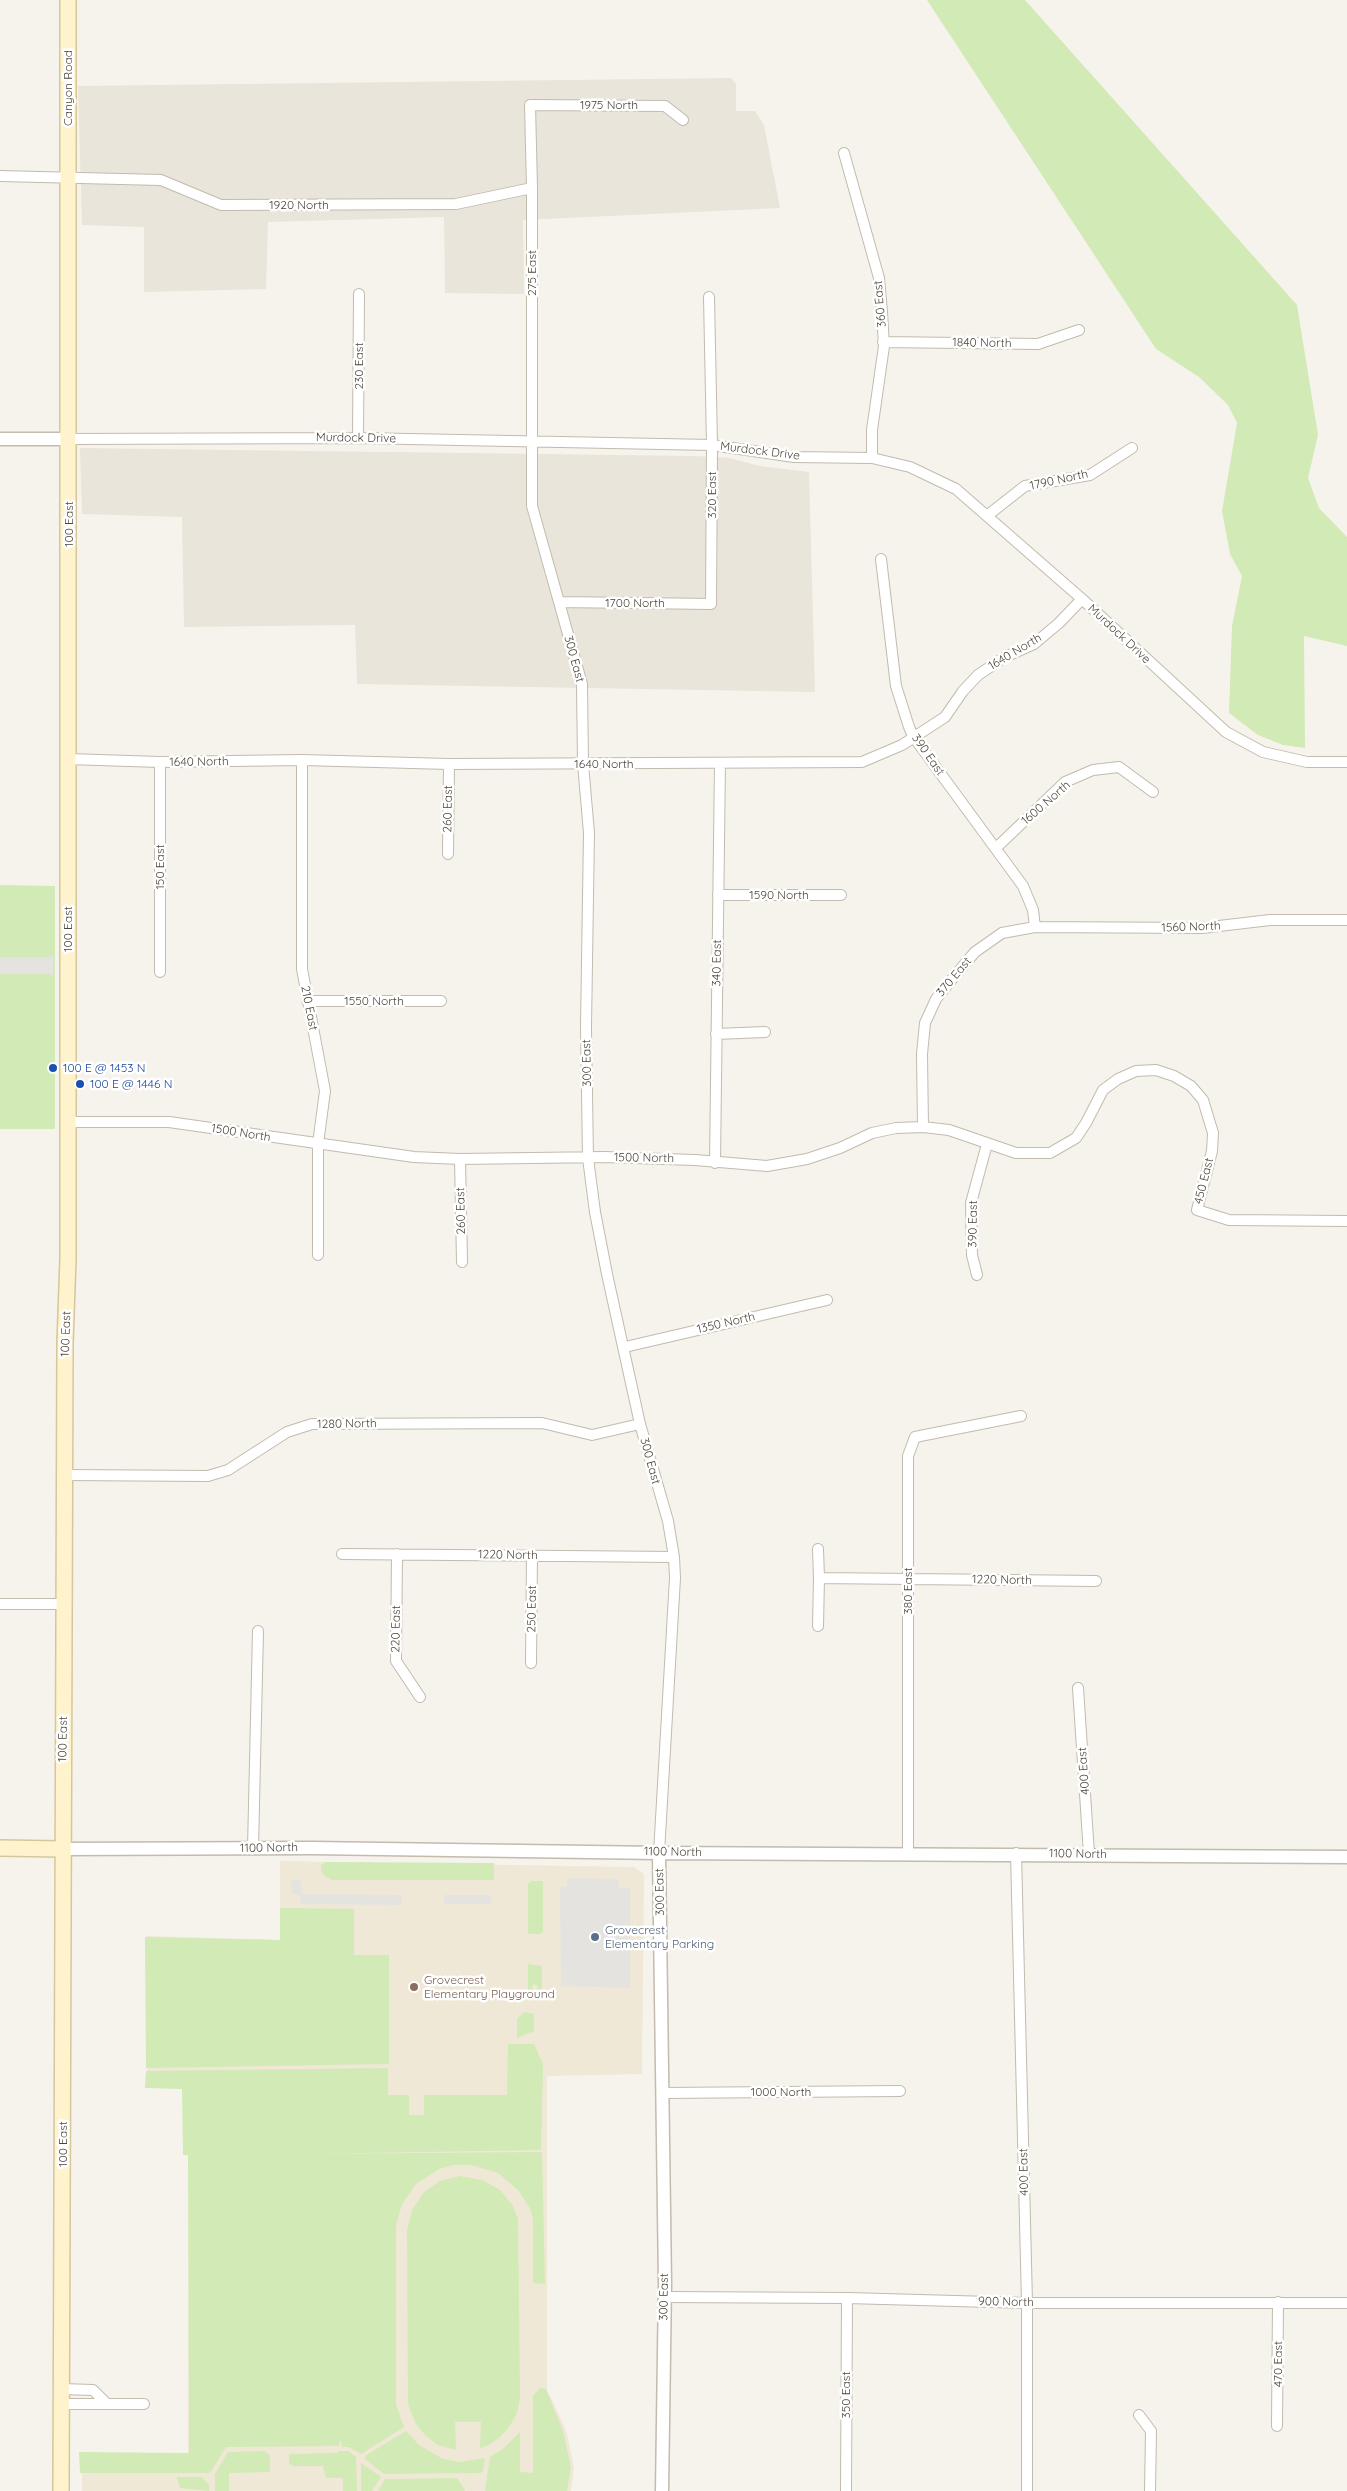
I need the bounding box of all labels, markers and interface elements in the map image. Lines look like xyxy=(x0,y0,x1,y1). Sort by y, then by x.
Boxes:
street label: Canyon Road xyxy=(61,50,75,126)
street label: 1975 North xyxy=(580,98,638,112)
street label: 1920 North xyxy=(269,198,329,212)
street label: 275 East xyxy=(525,250,539,296)
street label: 360 East xyxy=(871,280,889,328)
street label: 1840 North xyxy=(952,335,1012,351)
street label: 230 East xyxy=(352,342,366,390)
street label: Murdock Drive xyxy=(316,430,396,446)
street label: Murdock Drive xyxy=(719,439,801,463)
street label: 1790 North xyxy=(1029,467,1089,493)
street label: 320 East xyxy=(705,471,719,519)
street label: 100 East xyxy=(62,501,76,547)
street label: 1700 North xyxy=(605,596,665,610)
street label: Murdock Drive xyxy=(1085,601,1153,667)
street label: 1640 North xyxy=(986,631,1044,673)
street label: 300 East xyxy=(561,634,587,684)
street label: 390 East xyxy=(909,732,947,778)
street label: 1640 North xyxy=(169,754,229,770)
street label: 1640 North xyxy=(574,757,634,771)
street label: 1600 North xyxy=(1019,778,1073,828)
street label: 260 East xyxy=(440,785,456,833)
street label: 150 East xyxy=(153,844,167,890)
street label: 1590 North xyxy=(749,888,809,902)
street label: 100 East xyxy=(61,906,75,952)
street label: 1560 North xyxy=(1161,919,1221,935)
street label: 340 East xyxy=(709,939,725,987)
street label: 370 East xyxy=(933,955,975,999)
street label: 210 East xyxy=(298,984,320,1032)
street label: 1550 North xyxy=(344,994,404,1008)
street label: 300 East xyxy=(579,1039,595,1087)
place label: 100 E @ 1453 N xyxy=(63,1061,146,1075)
marker: 100 E @ 1453 N xyxy=(47,1062,59,1074)
place label: 100 E @ 1446 N xyxy=(90,1077,172,1091)
marker: 100 E @ 1446 N xyxy=(74,1078,86,1090)
street label: 1500 North xyxy=(210,1121,272,1145)
street label: 1500 North xyxy=(614,1150,674,1166)
street label: 450 East xyxy=(1191,1156,1217,1206)
street label: 260 East xyxy=(453,1187,469,1235)
street label: 390 East xyxy=(965,1200,981,1248)
street label: 1350 North xyxy=(696,1309,756,1337)
street label: 100 East xyxy=(58,1311,74,1357)
street label: 1280 North xyxy=(317,1416,377,1432)
street label: 300 East xyxy=(637,1436,663,1486)
street label: 1220 North xyxy=(478,1547,538,1563)
street label: 380 East xyxy=(901,1568,915,1614)
street label: 1220 North xyxy=(972,1572,1032,1588)
street label: 250 East xyxy=(524,1585,540,1633)
street label: 220 East xyxy=(388,1605,404,1653)
street label: 100 East xyxy=(55,1716,71,1762)
street label: 400 East xyxy=(1075,1747,1093,1795)
street label: 1100 North xyxy=(240,1840,298,1856)
street label: 1100 North xyxy=(644,1844,702,1860)
street label: 1100 North xyxy=(1049,1846,1107,1862)
street label: 300 East xyxy=(652,1868,668,1916)
place label: Grovecrest Elementary Parking xyxy=(605,1923,714,1951)
marker: Grovecrest Elementary Parking xyxy=(589,1931,601,1943)
place label: Grovecrest Elementary Playground xyxy=(424,1973,555,2001)
marker: Grovecrest Elementary Playground xyxy=(408,1981,420,1993)
street label: 1000 North xyxy=(751,2085,811,2099)
street label: 100 East xyxy=(56,2121,70,2167)
street label: 400 East xyxy=(1016,2148,1032,2196)
street label: 300 East xyxy=(656,2273,672,2321)
street label: 900 North xyxy=(978,2294,1034,2310)
street label: 470 East xyxy=(1271,2341,1285,2387)
street label: 350 East xyxy=(839,2371,853,2419)

